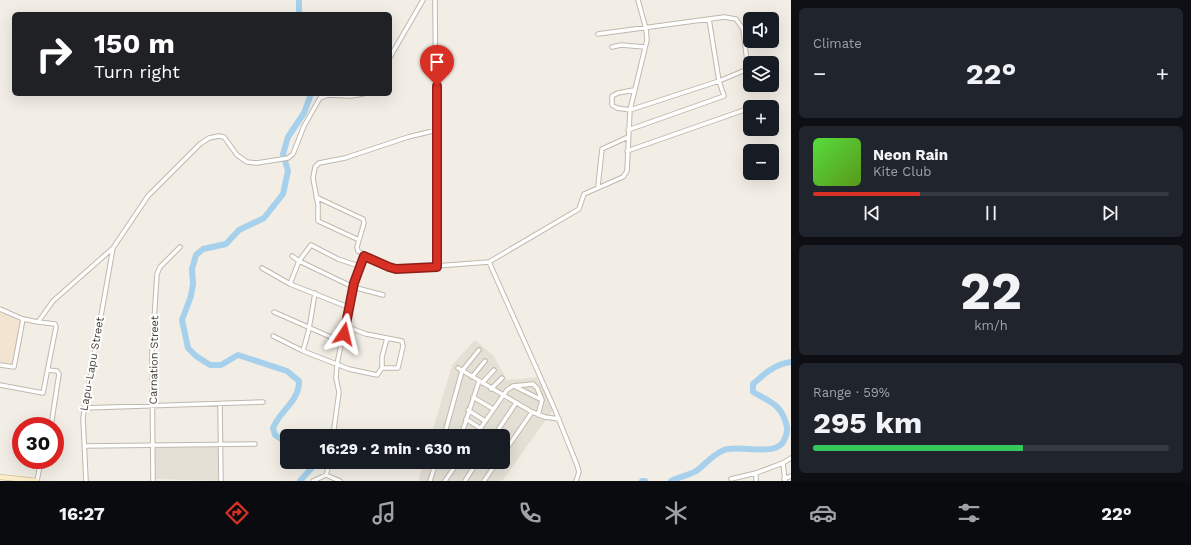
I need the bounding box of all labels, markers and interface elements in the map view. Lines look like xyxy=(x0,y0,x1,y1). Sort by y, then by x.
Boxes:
map controls xyxy=(743,12,779,180)
button: sound xyxy=(743,12,779,48)
text: 150 m xyxy=(94,27,175,60)
icon: right xyxy=(28,28,80,80)
text: Climate xyxy=(813,36,862,51)
pin xyxy=(420,45,454,86)
icon: arrive xyxy=(426,51,448,73)
button: layers xyxy=(743,56,779,92)
text: 22° xyxy=(966,56,1016,91)
text: Turn right xyxy=(94,61,180,82)
text: − xyxy=(813,61,826,86)
text: + xyxy=(1156,61,1169,86)
button: + xyxy=(743,100,779,136)
button: − xyxy=(743,144,779,180)
text: Neon Rain xyxy=(873,146,948,164)
text: Kite Club xyxy=(873,164,931,179)
icon: previous xyxy=(861,202,883,224)
icon: pause xyxy=(980,202,1002,224)
icon: next xyxy=(1099,202,1121,224)
text: 22 xyxy=(960,261,1022,322)
position arrow xyxy=(323,313,365,355)
street label: Lapu-Lapu Street xyxy=(77,315,107,412)
street label: Carnation Street xyxy=(147,315,161,405)
text: km/h xyxy=(974,318,1008,333)
text: Range · 59% xyxy=(813,385,890,400)
text: 295 km xyxy=(813,405,922,440)
speed limit sign: 30 xyxy=(12,417,64,469)
text: 16:29 · 2 min · 630 m xyxy=(319,440,471,458)
icon: directions xyxy=(223,499,251,527)
icon: music xyxy=(370,499,398,527)
icon: phone xyxy=(516,499,544,527)
icon: climate xyxy=(662,499,690,527)
icon: car xyxy=(809,499,837,527)
icon: filters xyxy=(955,499,983,527)
text: 16:27 xyxy=(59,503,105,524)
text: 22° xyxy=(1101,503,1132,524)

